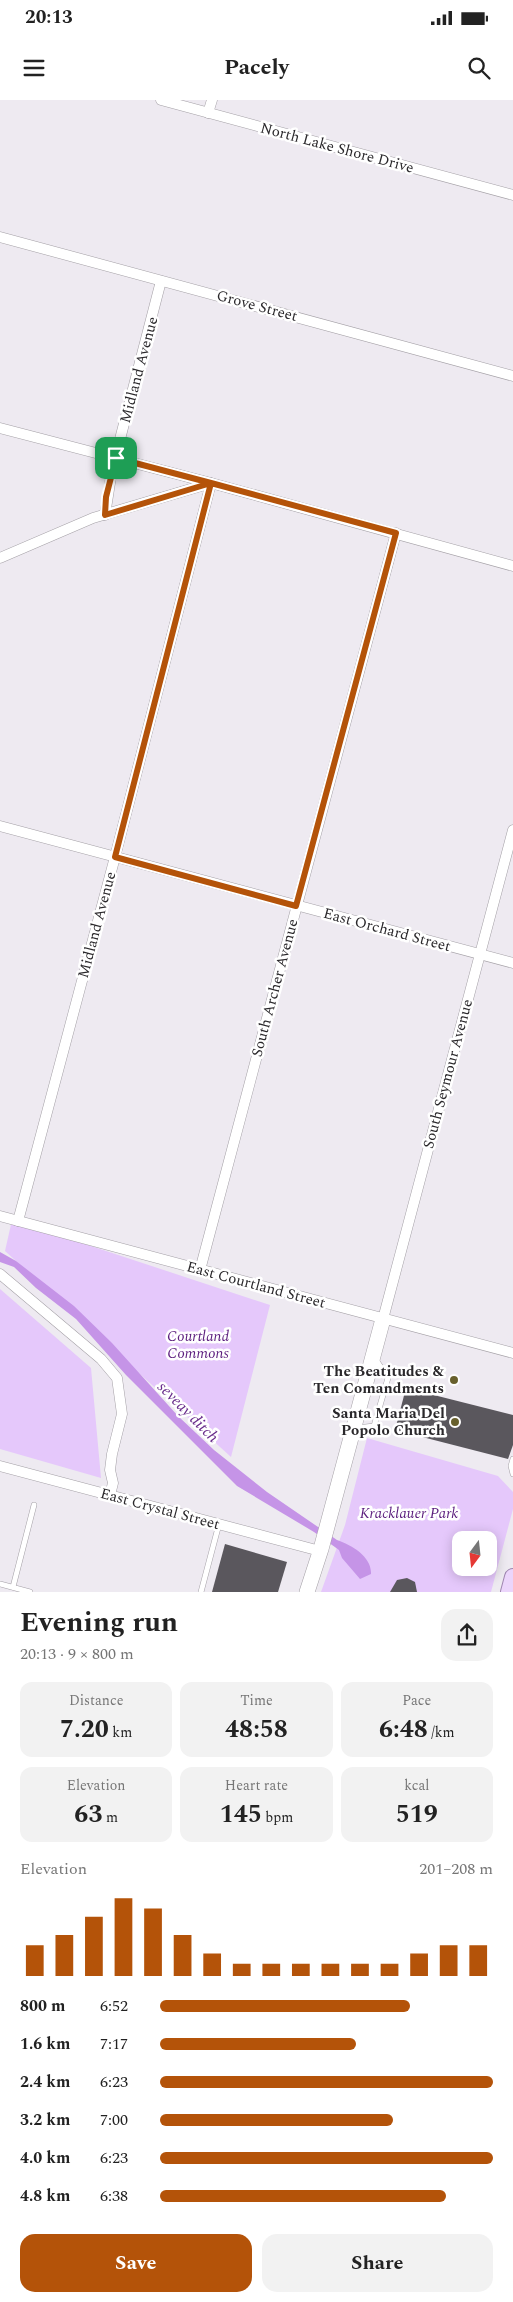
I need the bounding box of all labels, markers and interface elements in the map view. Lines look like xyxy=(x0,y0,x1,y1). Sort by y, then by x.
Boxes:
text: 20:13 xyxy=(25,3,73,32)
text: Pacely xyxy=(224,51,289,84)
icon: menu xyxy=(20,54,48,82)
icon: search xyxy=(465,54,493,82)
street label: North Lake Shore Drive xyxy=(258,116,416,180)
street label: Grove Street xyxy=(214,284,300,328)
street label: Midland Avenue xyxy=(114,314,164,426)
pin xyxy=(95,437,137,479)
icon: arrive xyxy=(102,444,130,472)
street label: Midland Avenue xyxy=(72,869,122,981)
street label: East Orchard Street xyxy=(321,902,453,958)
street label: South Archer Avenue xyxy=(245,916,305,1060)
street label: South Seymour Avenue xyxy=(417,997,479,1151)
street label: East Courtland Street xyxy=(184,1255,328,1315)
park label: Courtland Commons xyxy=(167,1325,229,1365)
place label: The Beatitudes & Ten Comandments xyxy=(313,1360,445,1400)
marker: The Beatitudes & Ten Comandments xyxy=(448,1374,460,1386)
water label: seveay ditch xyxy=(152,1376,224,1448)
place label: Santa Maria Del Popolo Church xyxy=(332,1402,445,1442)
marker: Santa Maria Del Popolo Church xyxy=(449,1416,461,1428)
street label: East Crystal Street xyxy=(98,1482,222,1536)
park label: Kracklauer Park xyxy=(360,1502,458,1525)
north arrow xyxy=(452,1531,498,1576)
map controls xyxy=(452,1531,497,1576)
text: Evening run xyxy=(20,1601,178,1644)
button: share xyxy=(441,1609,493,1661)
text: 20:13 · 9 × 800 m xyxy=(20,1642,134,1666)
text: Distance xyxy=(69,1690,123,1711)
text: Time xyxy=(240,1690,273,1711)
text: Pace xyxy=(402,1690,431,1711)
text: 7.20 xyxy=(60,1711,109,1749)
text: 48:58 xyxy=(225,1711,288,1749)
text: 6:48 xyxy=(379,1711,428,1749)
text: km xyxy=(109,1722,132,1743)
text: /km xyxy=(428,1722,455,1743)
text: Elevation xyxy=(67,1775,125,1796)
text: Heart rate xyxy=(225,1775,288,1796)
text: kcal xyxy=(404,1775,429,1796)
text: 63 xyxy=(74,1796,102,1834)
text: 145 xyxy=(220,1796,262,1834)
text: 519 xyxy=(396,1796,438,1834)
text: m xyxy=(102,1807,118,1828)
text: bpm xyxy=(262,1807,293,1828)
text: Elevation xyxy=(20,1857,87,1881)
text: 201–208 m xyxy=(419,1857,493,1881)
text: 800 m xyxy=(20,1994,65,2018)
text: 6:52 xyxy=(100,1994,128,2018)
text: 1.6 km xyxy=(20,2032,70,2056)
text: 7:17 xyxy=(100,2032,128,2056)
text: 2.4 km xyxy=(20,2070,70,2094)
text: 6:23 xyxy=(100,2070,128,2094)
text: 3.2 km xyxy=(20,2108,70,2132)
text: 7:00 xyxy=(100,2108,128,2132)
text: 4.0 km xyxy=(20,2146,70,2170)
text: 6:23 xyxy=(100,2146,128,2170)
text: 4.8 km xyxy=(20,2184,70,2208)
text: 6:38 xyxy=(100,2184,128,2208)
button: Save xyxy=(20,2234,252,2292)
button: Share xyxy=(262,2234,493,2292)

